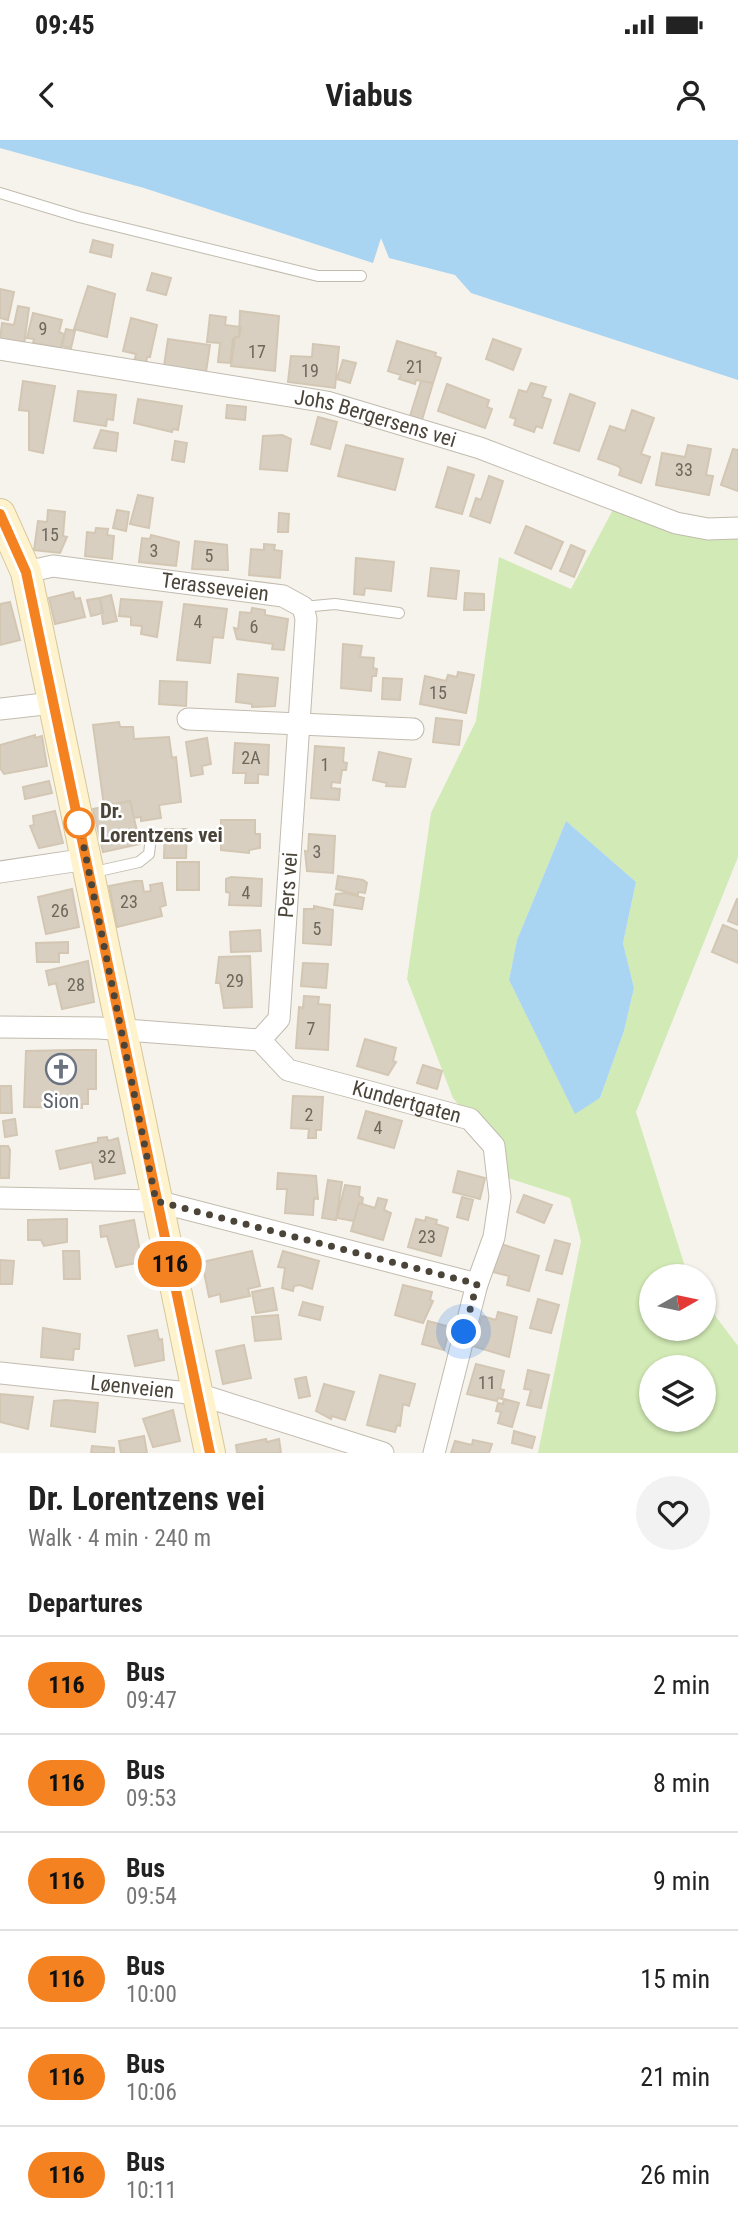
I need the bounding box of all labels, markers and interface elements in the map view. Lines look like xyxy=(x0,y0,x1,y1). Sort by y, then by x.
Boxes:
text: 09:45 xyxy=(35,10,95,40)
icon: back xyxy=(28,76,66,114)
text: Viabus xyxy=(325,76,413,114)
icon: person xyxy=(672,76,710,114)
house number: 9 xyxy=(39,318,47,339)
house number: 17 xyxy=(248,341,266,362)
house number: 21 xyxy=(406,356,424,377)
house number: 19 xyxy=(301,360,319,381)
street label: Johs Bergersens vei xyxy=(293,385,459,452)
house number: 33 xyxy=(675,459,693,480)
house number: 15 xyxy=(41,524,59,545)
house number: 3 xyxy=(150,540,158,561)
house number: 5 xyxy=(205,545,214,566)
street label: Terasseveien xyxy=(160,568,270,606)
house number: 4 xyxy=(194,611,203,632)
house number: 6 xyxy=(250,616,258,637)
house number: 15 xyxy=(429,682,447,703)
house number: 2A xyxy=(241,747,261,768)
house number: 1 xyxy=(321,754,329,775)
place label: Dr. Lorentzens vei xyxy=(100,799,223,847)
marker: Dr. Lorentzens vei xyxy=(64,808,94,838)
house number: 3 xyxy=(313,841,321,862)
street label: Pers vei xyxy=(274,851,302,919)
house number: 4 xyxy=(242,882,251,903)
house number: 23 xyxy=(120,891,138,912)
house number: 26 xyxy=(51,900,69,921)
house number: 5 xyxy=(313,918,322,939)
house number: 29 xyxy=(226,970,244,991)
house number: 28 xyxy=(67,974,85,995)
house number: 7 xyxy=(307,1018,316,1039)
church icon: Sion xyxy=(44,1052,78,1086)
street label: Kundertgaten xyxy=(350,1076,464,1128)
place label: Sion xyxy=(43,1089,79,1113)
house number: 2 xyxy=(305,1104,314,1125)
house number: 4 xyxy=(374,1117,383,1138)
house number: 32 xyxy=(98,1146,116,1167)
house number: 23 xyxy=(418,1226,436,1247)
line badge: 116 xyxy=(130,1241,210,1287)
text: 116 xyxy=(152,1250,188,1278)
north arrow xyxy=(639,1264,716,1340)
map controls xyxy=(639,1264,716,1432)
your location xyxy=(446,1314,481,1349)
button: layers xyxy=(639,1355,716,1432)
street label: Løenveien xyxy=(89,1371,175,1403)
house number: 11 xyxy=(478,1372,496,1393)
button: heart xyxy=(636,1476,710,1550)
text: Dr. Lorentzens vei xyxy=(28,1479,265,1518)
text: Walk · 4 min · 240 m xyxy=(28,1525,211,1552)
text: Departures xyxy=(28,1588,143,1618)
text: Bus xyxy=(126,1657,165,1687)
text: 2 min xyxy=(653,1670,710,1700)
text: 116 xyxy=(48,1671,85,1699)
text: 09:47 xyxy=(126,1687,177,1714)
text: Bus xyxy=(126,1755,165,1785)
text: 8 min xyxy=(653,1768,710,1798)
text: 116 xyxy=(48,1769,85,1797)
text: 09:53 xyxy=(126,1785,177,1812)
text: Bus xyxy=(126,1853,165,1883)
text: 9 min xyxy=(653,1866,710,1896)
text: 116 xyxy=(48,1867,85,1895)
text: 09:54 xyxy=(126,1883,177,1910)
text: Bus xyxy=(126,1951,165,1981)
text: 15 min xyxy=(640,1964,710,1994)
text: 116 xyxy=(48,1965,85,1993)
text: 10:00 xyxy=(126,1981,177,2008)
text: Bus xyxy=(126,2049,165,2079)
text: 21 min xyxy=(640,2062,710,2092)
text: 116 xyxy=(48,2063,85,2091)
text: 10:06 xyxy=(126,2079,177,2106)
text: Bus xyxy=(126,2147,165,2177)
text: 26 min xyxy=(640,2160,710,2190)
text: 116 xyxy=(48,2161,85,2189)
text: 10:11 xyxy=(126,2177,177,2204)

